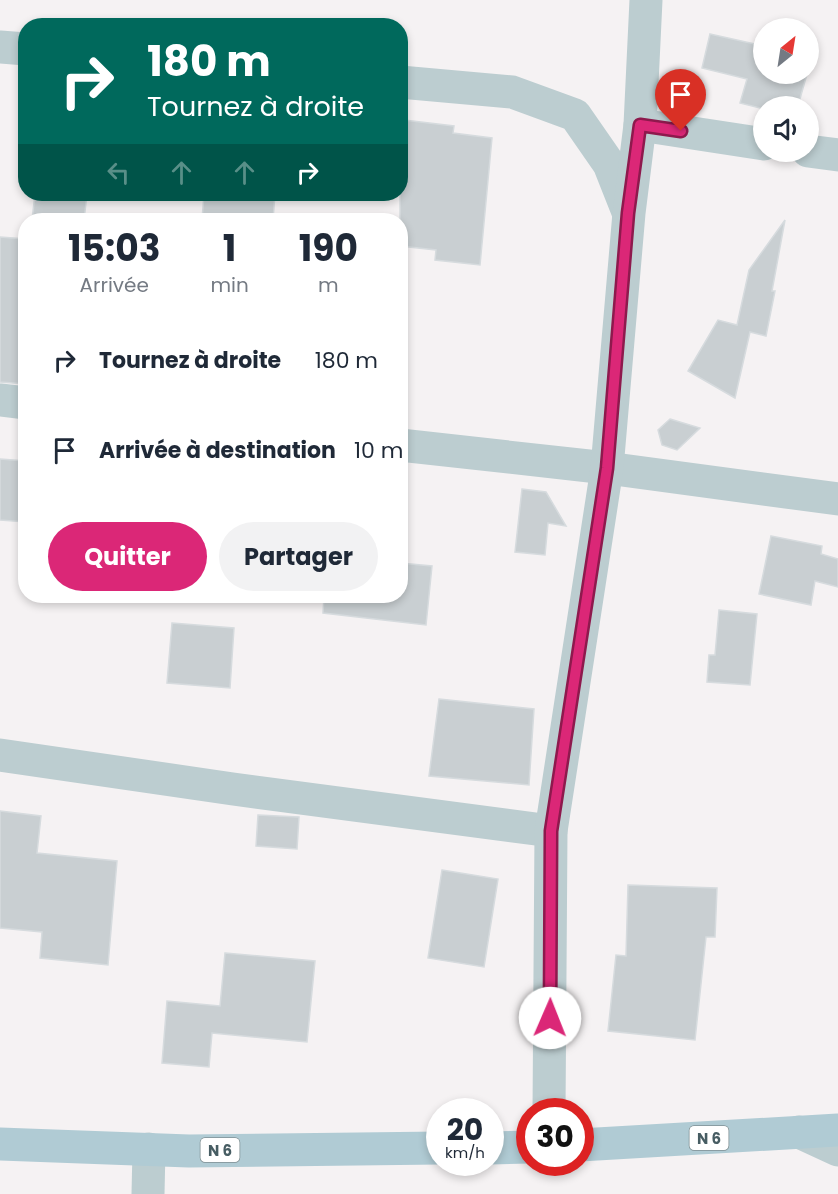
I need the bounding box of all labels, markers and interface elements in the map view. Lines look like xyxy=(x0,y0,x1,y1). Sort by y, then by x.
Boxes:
north arrow xyxy=(753,18,819,84)
map controls xyxy=(753,18,819,162)
text: 180 m xyxy=(147,32,271,91)
icon: right xyxy=(48,42,126,120)
pin xyxy=(655,69,706,131)
icon: arrive xyxy=(664,78,697,111)
text: Tournez à droite xyxy=(147,88,364,125)
button: sound xyxy=(753,96,819,162)
icon: left xyxy=(102,156,135,189)
icon: ahead xyxy=(165,156,198,189)
icon: ahead xyxy=(228,156,261,189)
icon: right xyxy=(291,156,324,189)
text: 15:03 xyxy=(68,223,160,274)
text: 1 xyxy=(223,223,236,274)
text: 190 xyxy=(299,223,358,274)
text: Arrivée xyxy=(80,271,149,299)
text: min xyxy=(210,271,249,299)
text: m xyxy=(318,271,339,299)
icon: right xyxy=(48,344,81,377)
text: Tournez à droite xyxy=(99,345,281,376)
text: 180 m xyxy=(315,345,378,376)
icon: arrive xyxy=(48,434,81,467)
text: Arrivée à destination xyxy=(99,435,336,466)
text: 10 m xyxy=(354,435,403,466)
button: Quitter xyxy=(48,522,207,591)
button: Partager xyxy=(219,522,378,591)
position arrow xyxy=(518,986,582,1050)
speed limit sign: 30 xyxy=(516,1098,594,1176)
text: 20 xyxy=(447,1108,483,1151)
road number: N 6 xyxy=(690,1126,728,1150)
road number: N 6 xyxy=(200,1138,240,1162)
text: km/h xyxy=(445,1142,485,1163)

